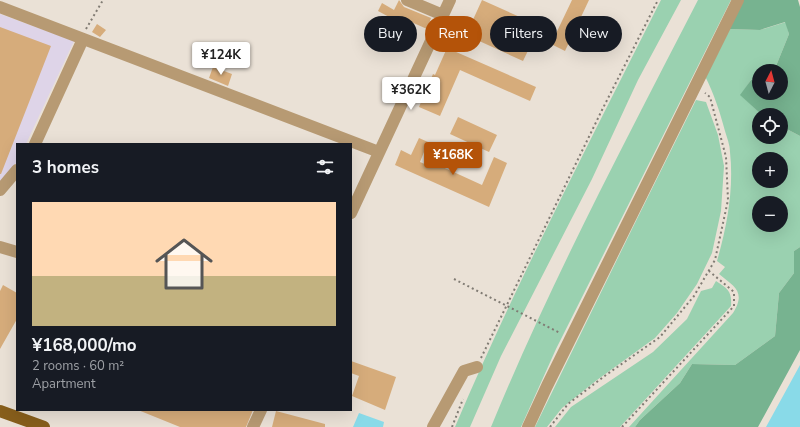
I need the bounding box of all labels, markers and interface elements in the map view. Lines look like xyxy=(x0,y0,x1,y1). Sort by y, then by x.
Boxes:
chip: Buy xyxy=(364,16,417,52)
chip: Rent xyxy=(425,16,482,52)
chip: Filters xyxy=(490,16,557,52)
chip: New xyxy=(565,16,622,52)
pin: ¥124K xyxy=(193,42,249,76)
text: ¥124K xyxy=(201,46,241,64)
north arrow xyxy=(752,64,788,100)
map controls xyxy=(752,64,788,232)
pin: ¥362K xyxy=(383,77,439,111)
text: ¥362K xyxy=(391,81,431,99)
button: locate xyxy=(752,108,788,144)
pin: ¥168K xyxy=(425,142,481,176)
text: ¥168K xyxy=(433,146,473,164)
button: + xyxy=(752,152,788,188)
text: 3 homes xyxy=(32,156,99,179)
icon: filters xyxy=(314,156,336,178)
button: − xyxy=(752,196,788,232)
icon: home xyxy=(148,228,220,300)
text: ¥168,000/mo xyxy=(32,334,137,357)
text: 2 rooms · 60 m² xyxy=(32,357,124,375)
text: Apartment xyxy=(32,375,95,393)

